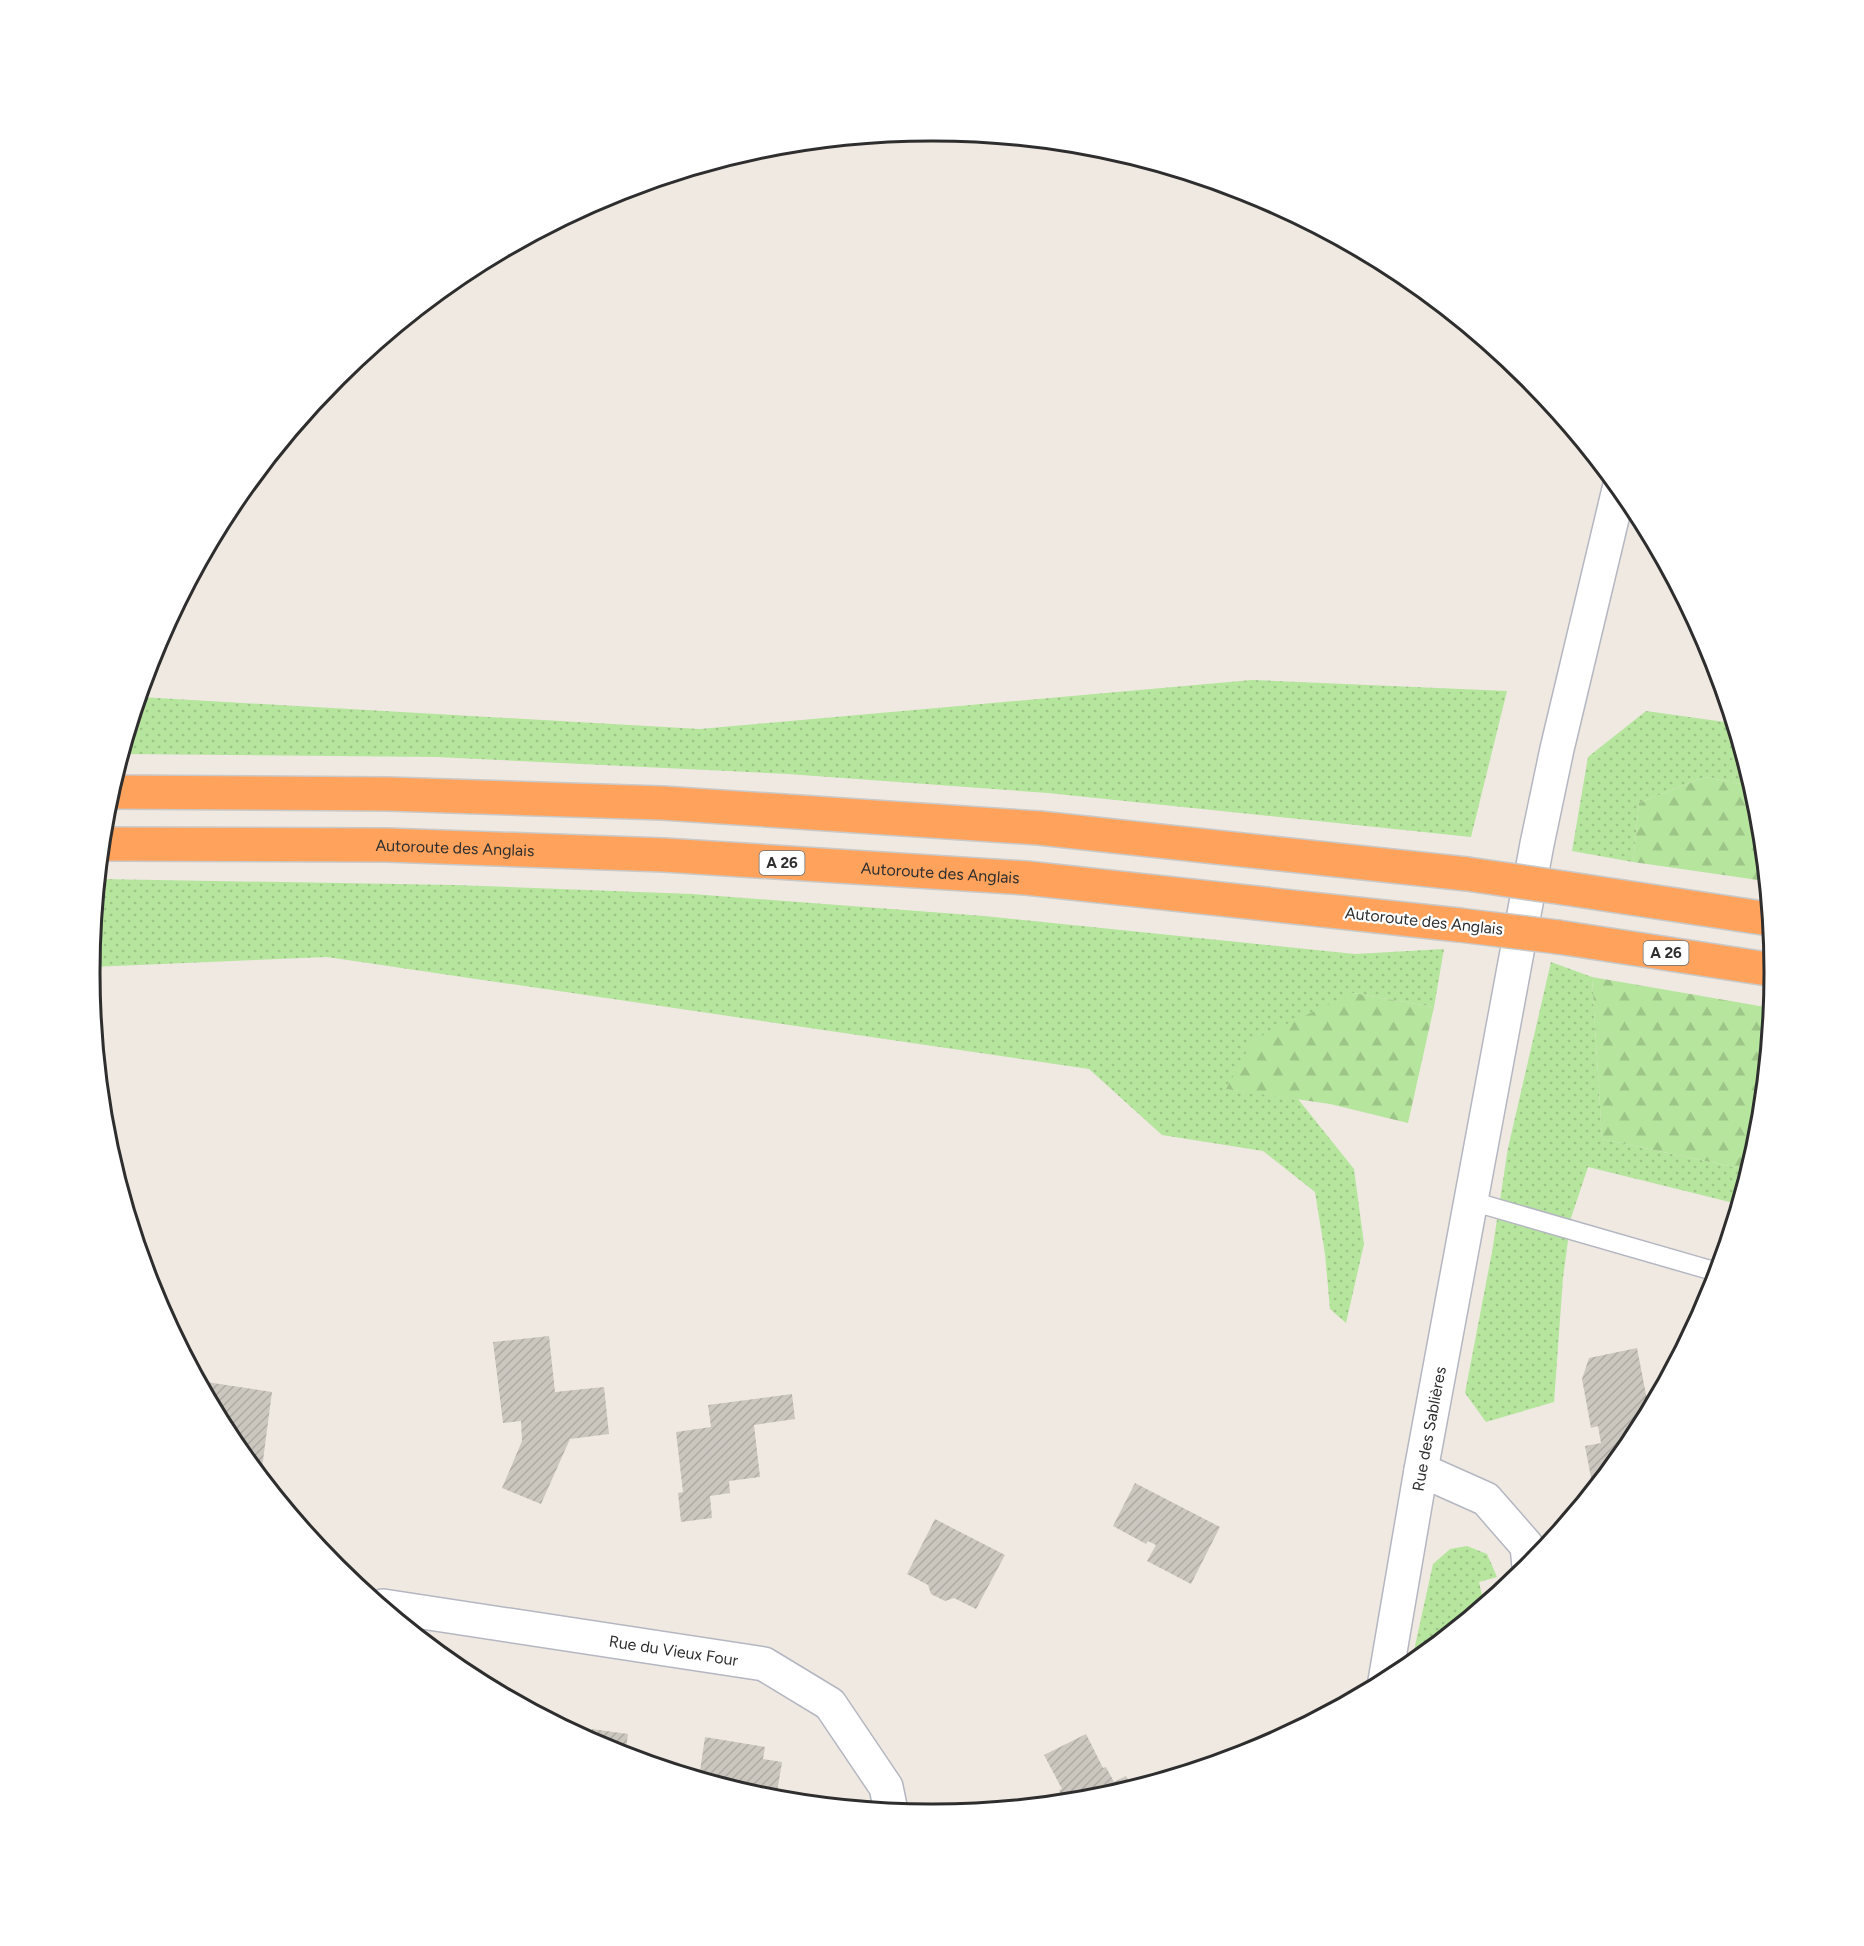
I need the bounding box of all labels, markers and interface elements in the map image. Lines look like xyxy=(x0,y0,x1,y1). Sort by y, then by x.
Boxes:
street label: Autoroute des Anglais xyxy=(375,835,535,860)
road number: A 26 xyxy=(760,851,804,875)
street label: Autoroute des Anglais xyxy=(860,858,1020,887)
street label: Autoroute des Anglais xyxy=(1344,903,1504,939)
road number: A 26 xyxy=(1644,941,1688,965)
street label: Rue des Sablières xyxy=(1408,1365,1449,1492)
street label: Rue du Vieux Four xyxy=(608,1631,740,1670)

